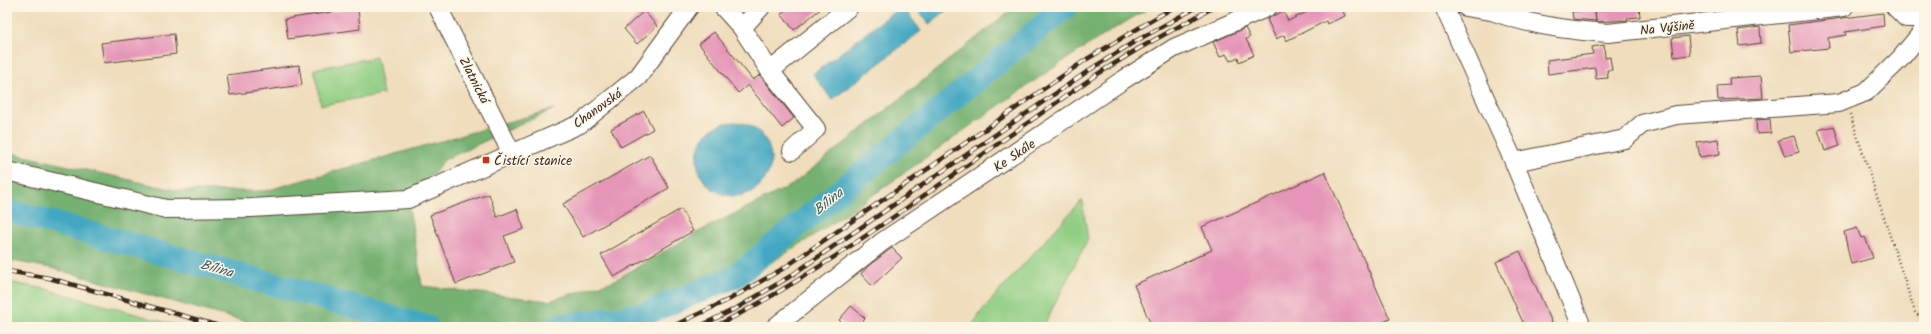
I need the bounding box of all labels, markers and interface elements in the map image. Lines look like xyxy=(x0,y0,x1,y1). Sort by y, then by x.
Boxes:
street label: Na Výšině xyxy=(1639,15,1697,42)
street label: Zlatnická xyxy=(453,53,495,110)
street label: Chanovská xyxy=(569,83,629,134)
street label: Ke Skále xyxy=(990,134,1040,178)
place label: Čistící stanice xyxy=(494,151,572,172)
marker: Čistící stanice xyxy=(481,155,491,165)
water label: Bílina xyxy=(809,182,850,221)
water label: Bílina xyxy=(198,254,237,284)

